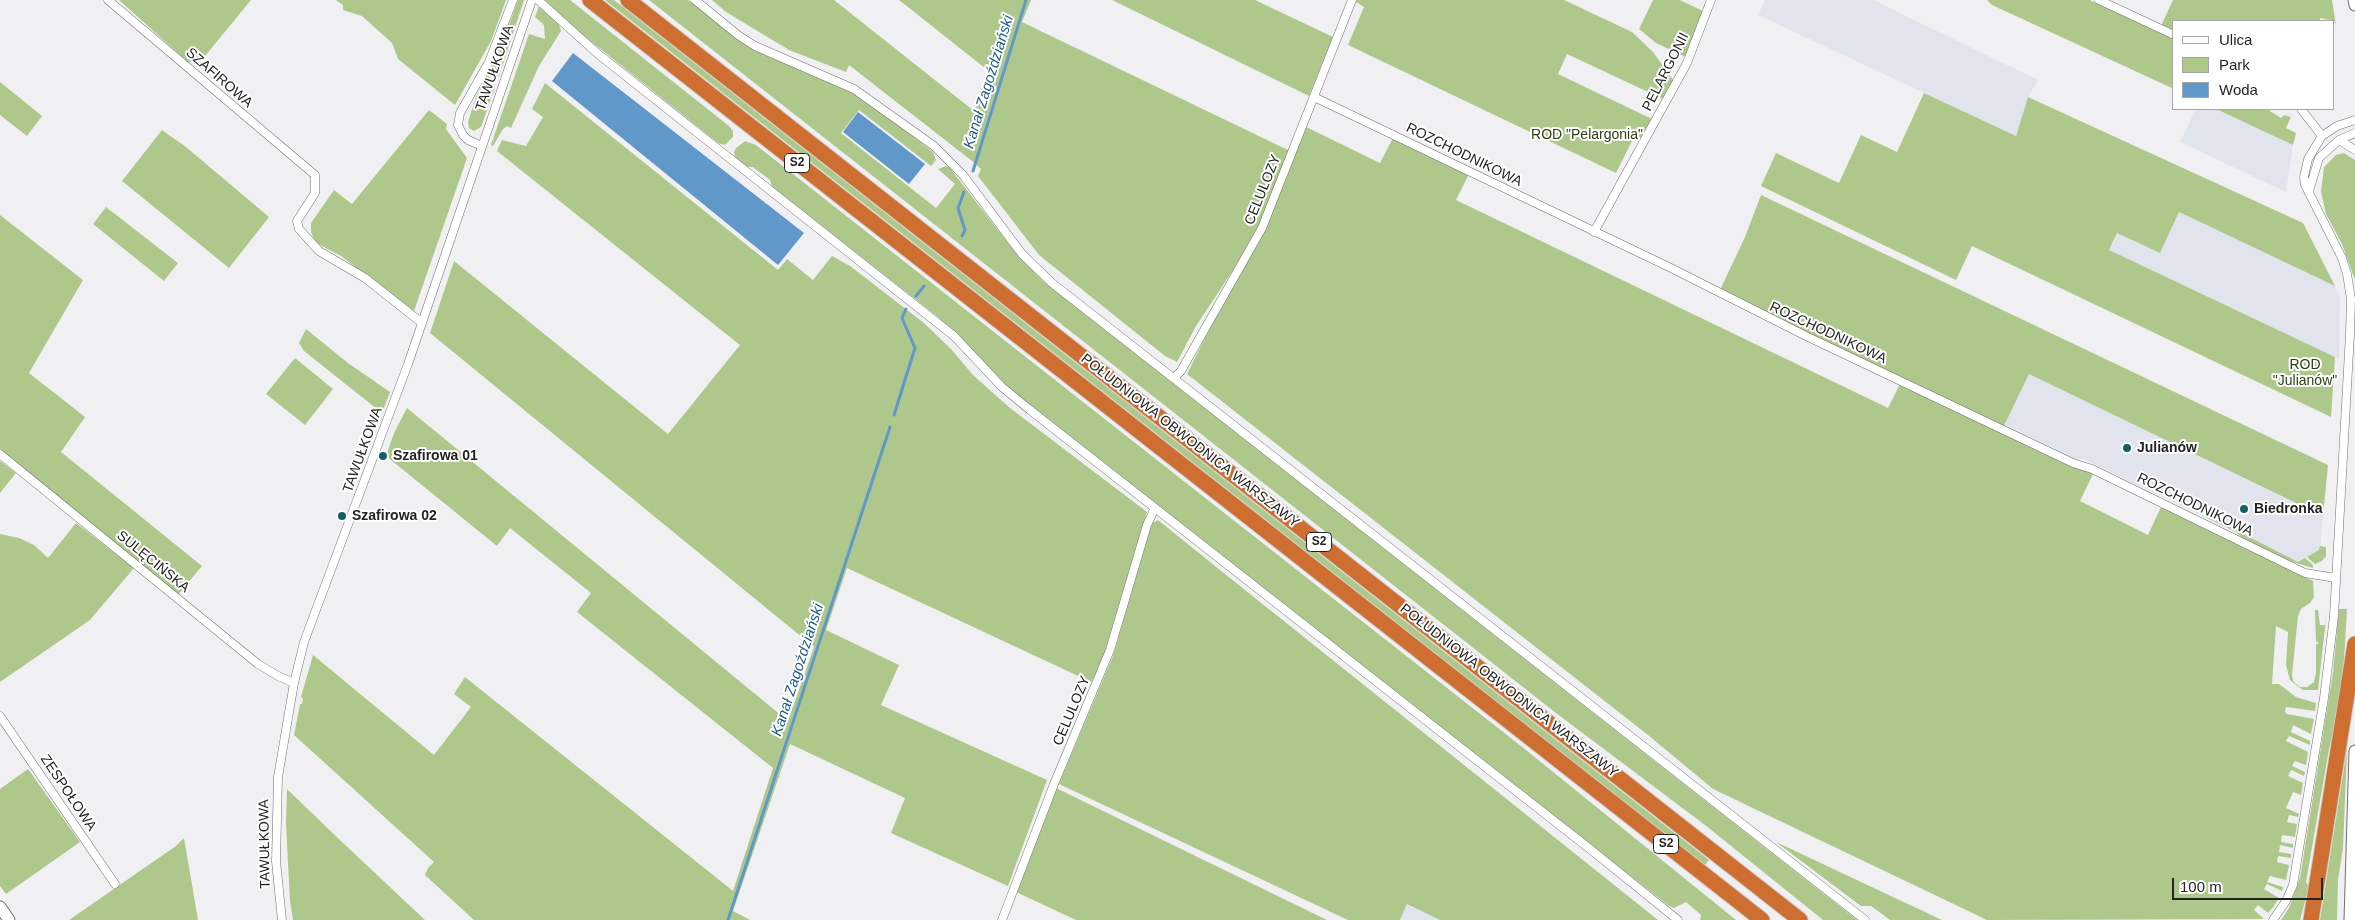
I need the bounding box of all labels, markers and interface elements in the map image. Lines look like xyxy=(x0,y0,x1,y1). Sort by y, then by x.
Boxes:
water label: Kanał Zagoździański xyxy=(960,13,1018,151)
legend xyxy=(2172,20,2335,110)
street label: TAWUŁKOWA xyxy=(472,23,518,113)
street label: PELARGONII xyxy=(1639,30,1693,114)
text: Ulica xyxy=(2219,31,2252,48)
street label: SZAFIROWA xyxy=(182,45,256,111)
text: Park xyxy=(2219,56,2250,73)
text: Woda xyxy=(2219,81,2258,98)
street label: ROZCHODNIKOWA xyxy=(1403,120,1525,190)
park label: ROD "Pelargonia" xyxy=(1531,127,1643,143)
street label: CELULOZY xyxy=(1241,153,1285,227)
road number: S2 xyxy=(784,154,810,172)
street label: ROZCHODNIKOWA xyxy=(1767,299,1889,367)
street label: POŁUDNIOWA OBWODNICA WARSZAWY xyxy=(1078,351,1302,531)
park label: ROD "Julianów" xyxy=(2273,357,2337,390)
street label: TAWUŁKOWA xyxy=(340,405,386,495)
place label: Julianów xyxy=(2137,440,2197,456)
marker: Julianów xyxy=(2121,442,2133,454)
place label: Szafirowa 01 xyxy=(393,448,478,464)
marker: Szafirowa 01 xyxy=(377,450,389,462)
street label: ROZCHODNIKOWA xyxy=(2134,470,2256,540)
place label: Biedronka xyxy=(2254,501,2322,517)
marker: Biedronka xyxy=(2238,503,2250,515)
place label: Szafirowa 02 xyxy=(352,508,437,524)
marker: Szafirowa 02 xyxy=(336,510,348,522)
street label: SULĘCIŃSKA xyxy=(113,528,193,596)
road number: S2 xyxy=(1306,532,1332,552)
water label: Kanał Zagoździański xyxy=(768,601,828,739)
street label: POŁUDNIOWA OBWODNICA WARSZAWY xyxy=(1397,601,1621,781)
street label: CELULOZY xyxy=(1050,674,1094,748)
street label: ZESPOŁOWA xyxy=(36,752,100,834)
street label: TAWUŁKOWA xyxy=(256,799,274,889)
road number: S2 xyxy=(1654,834,1678,854)
scale bar xyxy=(2175,868,2326,900)
text: 100 m xyxy=(2180,878,2222,895)

